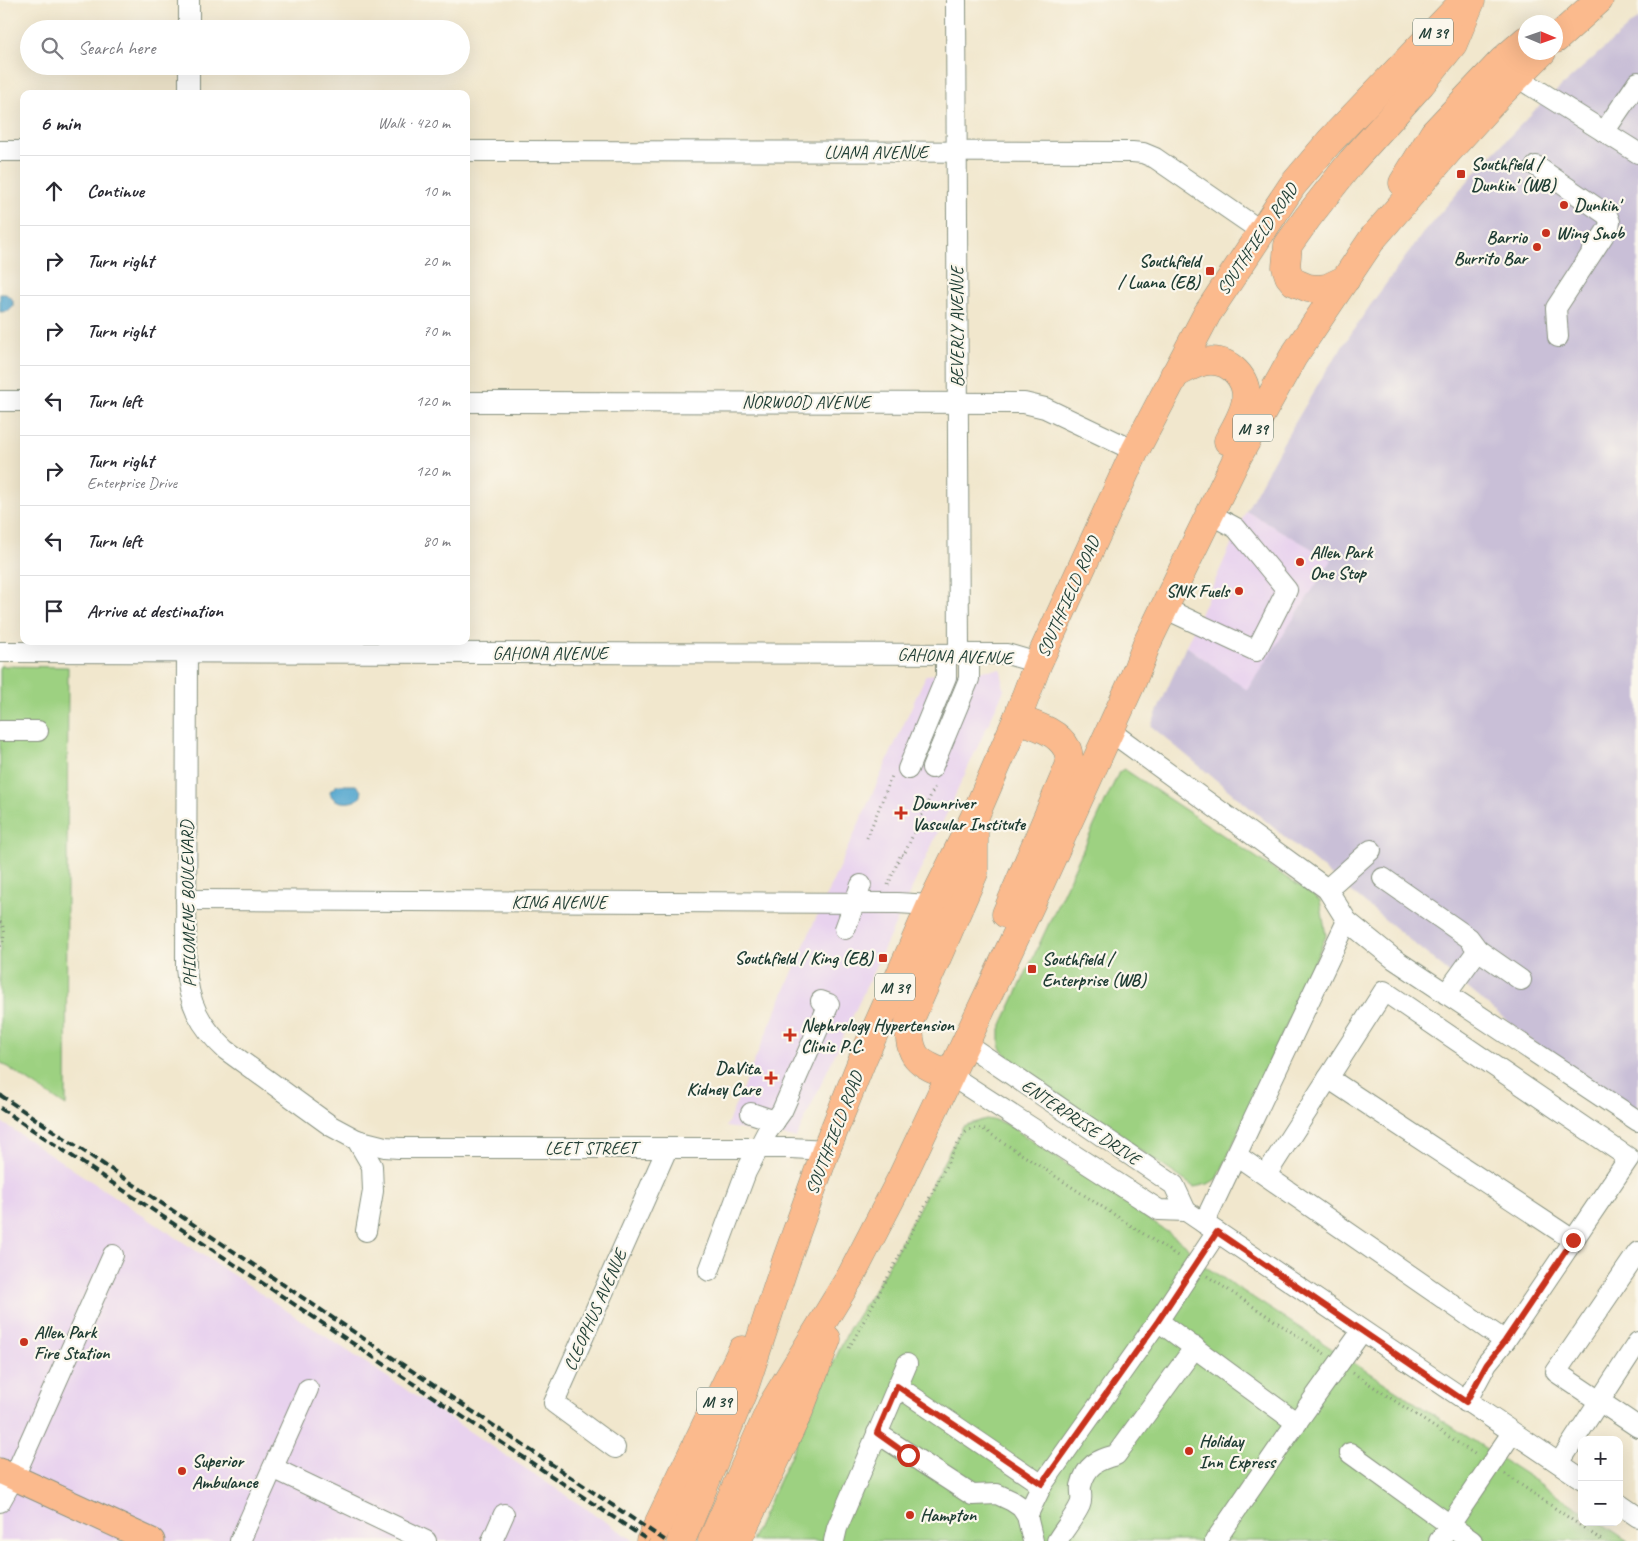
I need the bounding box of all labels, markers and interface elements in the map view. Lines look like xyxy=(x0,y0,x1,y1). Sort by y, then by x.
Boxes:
north arrow xyxy=(1518,15,1563,60)
road number: M 39 xyxy=(1413,18,1453,46)
search box xyxy=(20,20,470,75)
icon: search xyxy=(38,34,66,62)
text: Search here xyxy=(78,36,155,60)
text: 6 min xyxy=(40,110,81,136)
text: Walk · 420 m xyxy=(378,113,450,133)
street label: LUANA AVENUE xyxy=(824,141,930,163)
place label: Southfield / Dunkin' (WB) xyxy=(1471,153,1557,196)
marker: Southfield / Dunkin' (WB) xyxy=(1455,168,1467,180)
icon: ahead xyxy=(40,177,68,205)
street label: SOUTHFIELD ROAD xyxy=(1212,178,1303,299)
text: Continue xyxy=(87,179,144,203)
text: 10 m xyxy=(423,181,450,201)
place label: Dunkin' xyxy=(1574,194,1624,216)
marker: Dunkin' xyxy=(1558,199,1570,211)
place label: Wing Snob xyxy=(1556,222,1626,244)
place label: Barrio Burrito Bar xyxy=(1454,226,1530,269)
marker: Wing Snob xyxy=(1540,227,1552,239)
marker: Barrio Burrito Bar xyxy=(1531,241,1543,253)
icon: right xyxy=(40,247,68,275)
text: Turn right xyxy=(87,249,154,273)
place label: Southfield / Luana (EB) xyxy=(1118,250,1203,293)
text: 20 m xyxy=(423,251,450,271)
street label: BEVERLY AVENUE xyxy=(946,265,968,387)
marker: Southfield / Luana (EB) xyxy=(1204,265,1216,277)
icon: right xyxy=(40,317,68,345)
text: Turn right xyxy=(87,319,154,343)
text: 70 m xyxy=(423,321,450,341)
icon: left xyxy=(40,387,68,415)
text: Turn left xyxy=(87,389,142,413)
text: 120 m xyxy=(416,391,450,411)
street label: NORWOOD AVENUE xyxy=(742,391,873,413)
road number: M 39 xyxy=(1233,414,1273,442)
text: Turn right xyxy=(87,449,154,473)
icon: right xyxy=(40,457,68,485)
text: 120 m xyxy=(416,461,450,481)
text: Enterprise Drive xyxy=(87,473,177,493)
icon: left xyxy=(40,527,68,555)
text: Turn left xyxy=(87,529,142,553)
text: 80 m xyxy=(423,531,450,551)
street label: SOUTHFIELD ROAD xyxy=(1032,532,1105,661)
place label: Allen Park One Stop xyxy=(1310,541,1375,584)
marker: Allen Park One Stop xyxy=(1294,556,1306,568)
place label: SNK Fuels xyxy=(1166,580,1231,602)
marker: SNK Fuels xyxy=(1233,585,1245,597)
icon: arrive xyxy=(40,597,68,625)
text: Arrive at destination xyxy=(87,599,223,623)
street label: GAHONA AVENUE xyxy=(493,642,610,664)
street label: GAHONA AVENUE xyxy=(897,643,1015,669)
place label: Downriver Vascular Institute xyxy=(912,792,1027,835)
marker: Downriver Vascular Institute xyxy=(894,806,908,820)
street label: PHILOMENE BOULEVARD xyxy=(176,819,200,988)
street label: KING AVENUE xyxy=(511,891,609,913)
place label: Southfield / King (EB) xyxy=(735,947,874,969)
place label: Southfield / Enterprise (WB) xyxy=(1042,948,1147,991)
marker: Southfield / King (EB) xyxy=(877,952,889,964)
marker: Southfield / Enterprise (WB) xyxy=(1026,963,1038,975)
road number: M 39 xyxy=(875,974,915,1000)
place label: Nephrology Hypertension Clinic P.C. xyxy=(801,1014,955,1057)
marker: Nephrology Hypertension Clinic P.C. xyxy=(783,1028,797,1042)
place label: DaVita Kidney Care xyxy=(687,1057,762,1100)
street label: SOUTHFIELD ROAD xyxy=(800,1067,868,1198)
marker: DaVita Kidney Care xyxy=(764,1071,778,1085)
street label: ENTERPRISE DRIVE xyxy=(1018,1074,1146,1171)
street label: LEET STREET xyxy=(545,1137,642,1159)
route end xyxy=(1562,1229,1585,1252)
street label: CLEOPHUS AVENUE xyxy=(558,1244,633,1374)
place label: Allen Park Fire Station xyxy=(34,1321,110,1364)
marker: Allen Park Fire Station xyxy=(18,1336,30,1348)
road number: M 39 xyxy=(697,1388,737,1414)
place label: Holiday Inn Express xyxy=(1199,1430,1277,1473)
map controls xyxy=(1578,1436,1623,1526)
button: + xyxy=(1578,1436,1623,1481)
route start xyxy=(897,1444,920,1467)
marker: Holiday Inn Express xyxy=(1183,1445,1195,1457)
place label: Superior Ambulance xyxy=(192,1450,259,1493)
marker: Superior Ambulance xyxy=(176,1465,188,1477)
button: − xyxy=(1578,1481,1623,1526)
place label: Hampton xyxy=(920,1504,977,1526)
marker: Hampton xyxy=(904,1509,916,1521)

